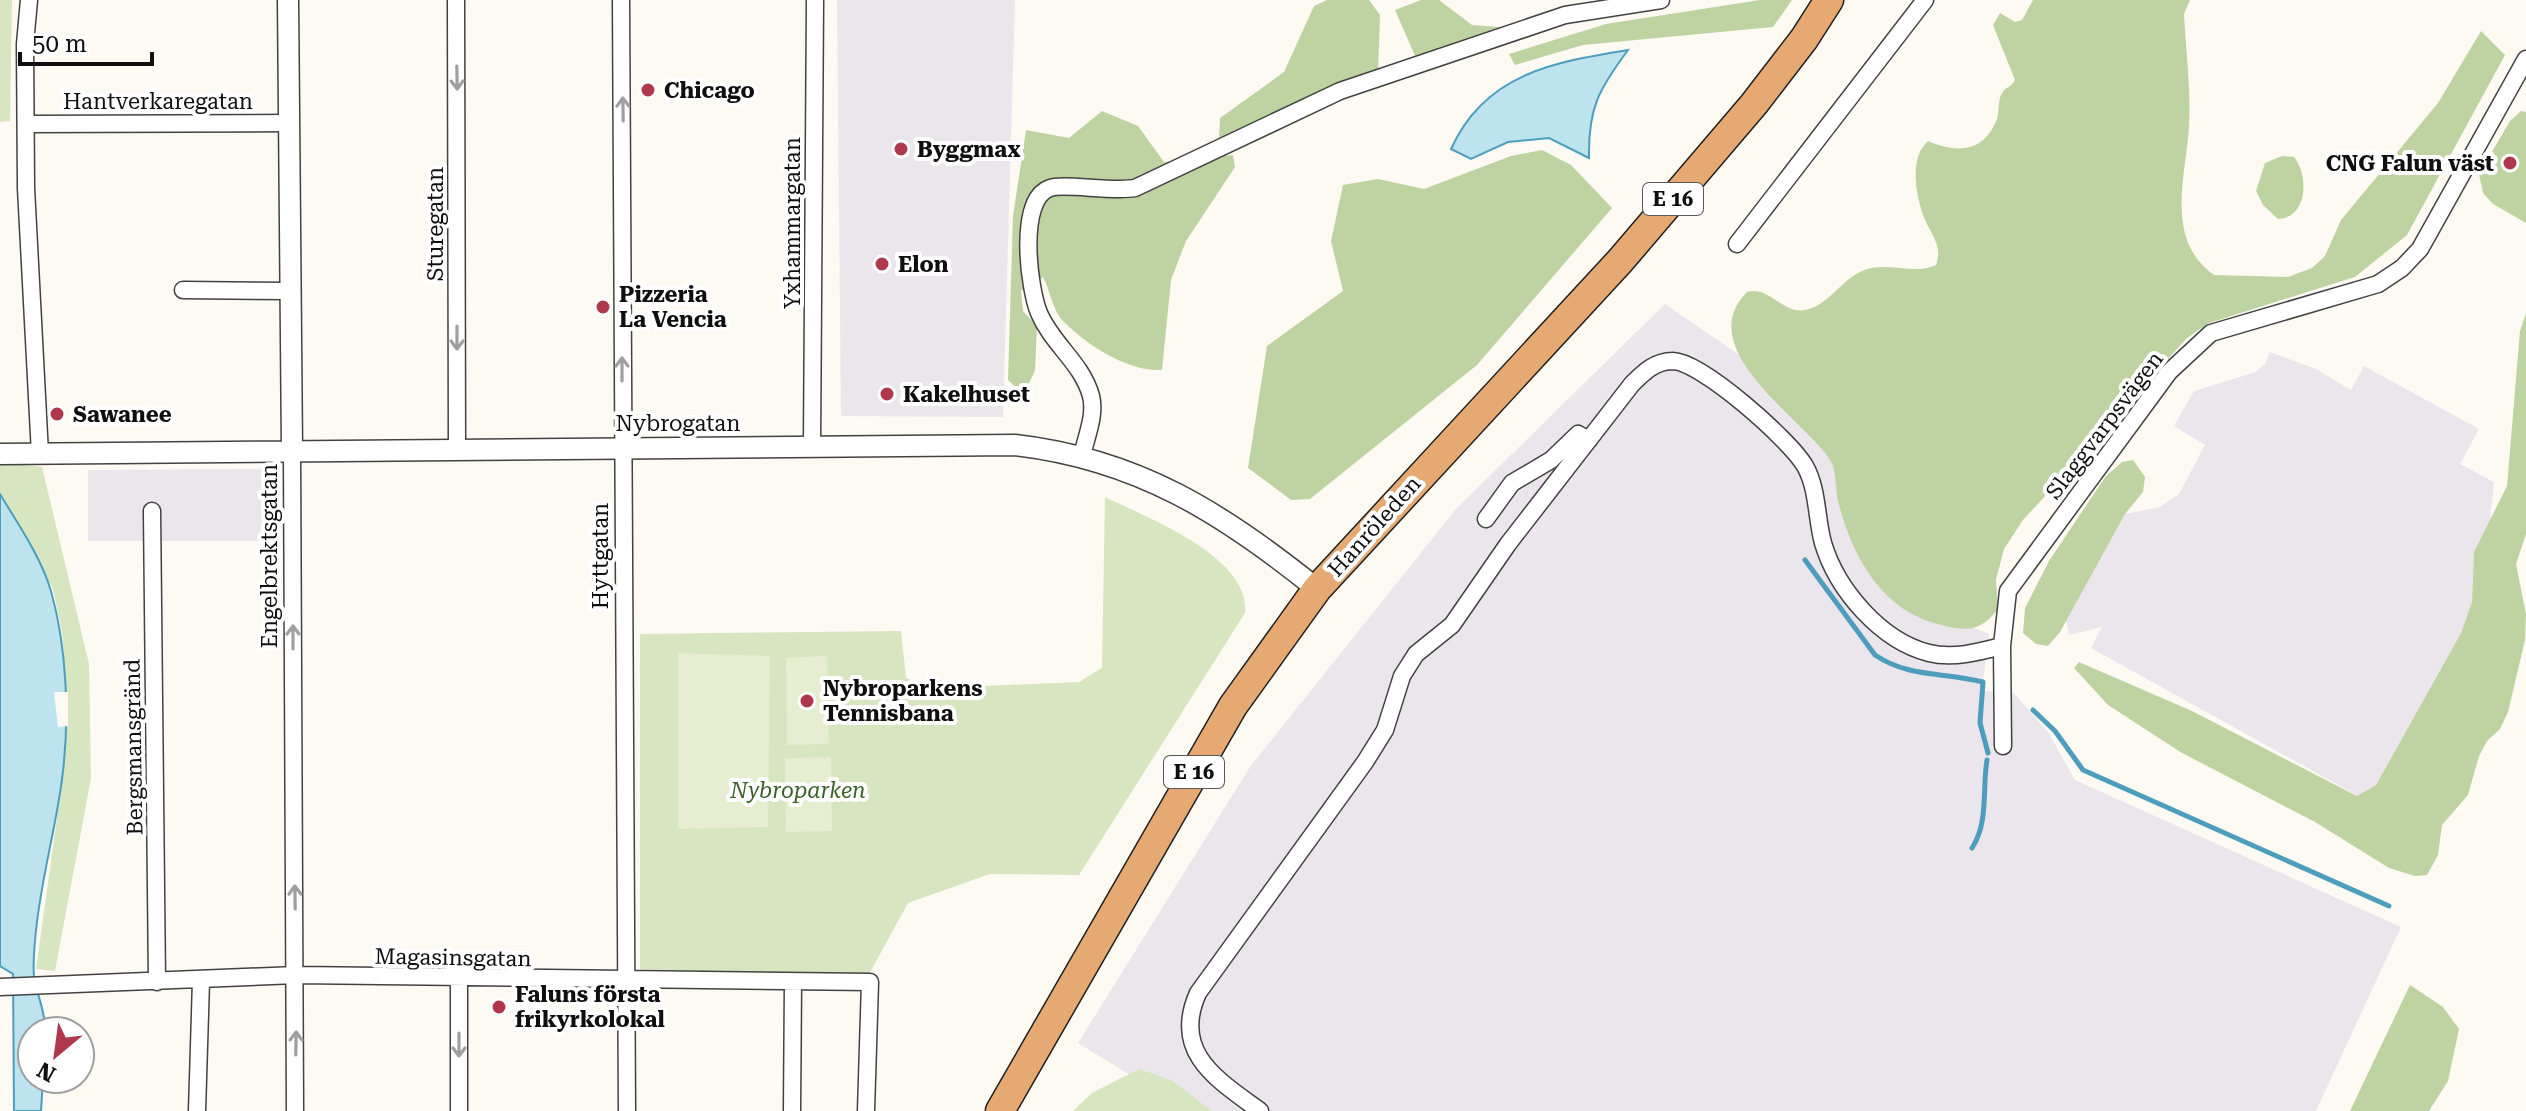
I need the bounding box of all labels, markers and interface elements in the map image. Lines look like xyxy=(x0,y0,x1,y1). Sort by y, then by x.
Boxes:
scale bar xyxy=(20,16,152,66)
text: 50 m xyxy=(32,30,87,58)
one-way arrow xyxy=(449,64,465,91)
place label: Chicago xyxy=(664,78,755,103)
marker: Chicago xyxy=(639,81,657,99)
street label: Hantverkaregatan xyxy=(63,89,253,114)
one-way arrow xyxy=(615,96,631,123)
street label: Yxhammargatan xyxy=(780,137,805,309)
place label: Byggmax xyxy=(917,137,1020,162)
marker: Byggmax xyxy=(892,140,910,158)
place label: CNG Falun väst xyxy=(2326,151,2494,176)
marker: CNG Falun väst xyxy=(2501,154,2519,172)
street label: Sturegatan xyxy=(423,167,448,281)
road number: E 16 xyxy=(1643,183,1703,215)
place label: Elon xyxy=(898,252,949,277)
marker: Elon xyxy=(873,255,891,273)
place label: Pizzeria La Vencia xyxy=(619,282,727,332)
marker: Pizzeria La Vencia xyxy=(594,298,612,316)
one-way arrow xyxy=(449,324,465,351)
street label: Slaggvarpsvägen xyxy=(2041,347,2168,504)
one-way arrow xyxy=(614,356,630,383)
place label: Kakelhuset xyxy=(903,382,1030,407)
marker: Kakelhuset xyxy=(878,385,896,403)
place label: Sawanee xyxy=(73,402,172,427)
marker: Sawanee xyxy=(48,405,66,423)
street label: Nybrogatan xyxy=(616,411,740,436)
street label: Engelbrektsgatan xyxy=(257,464,282,648)
street label: Hanröleden xyxy=(1323,471,1426,581)
street label: Hyttgatan xyxy=(588,503,613,609)
one-way arrow xyxy=(285,624,301,651)
street label: Bergsmansgränd xyxy=(119,658,148,836)
place label: Nybroparkens Tennisbana xyxy=(823,676,983,726)
marker: Nybroparkens Tennisbana xyxy=(798,692,816,710)
road number: E 16 xyxy=(1164,756,1224,788)
park label: Nybroparken xyxy=(729,778,866,803)
one-way arrow xyxy=(288,884,303,911)
street label: Magasinsgatan xyxy=(374,944,532,971)
place label: Faluns första frikyrkolokal xyxy=(515,982,665,1032)
marker: Faluns första frikyrkolokal xyxy=(490,998,508,1016)
north arrow xyxy=(16,1015,96,1095)
one-way arrow xyxy=(288,1030,304,1057)
one-way arrow xyxy=(451,1031,467,1058)
text: N xyxy=(33,1057,60,1087)

